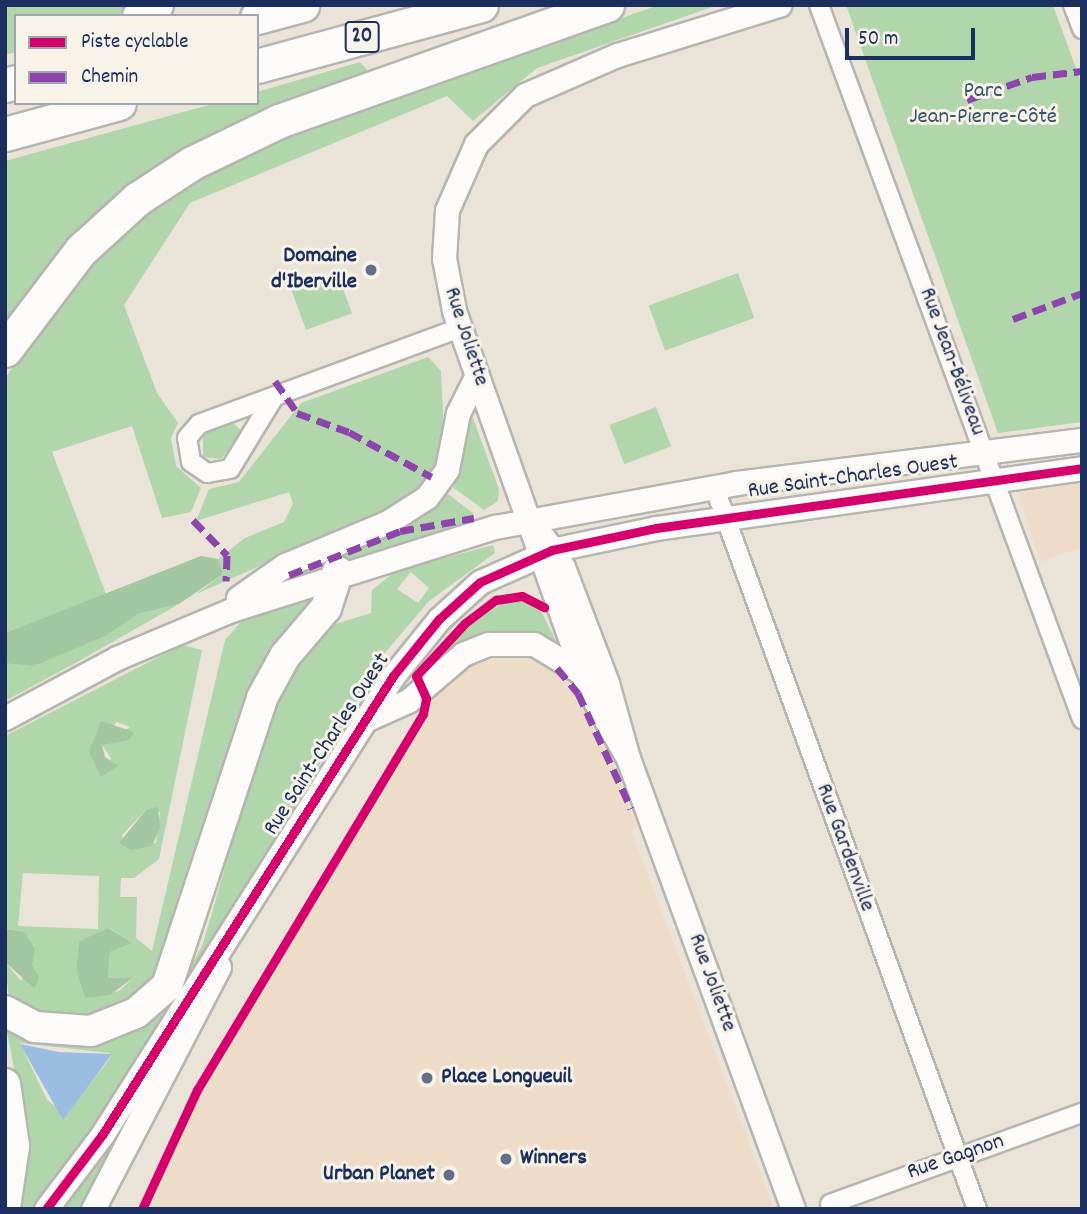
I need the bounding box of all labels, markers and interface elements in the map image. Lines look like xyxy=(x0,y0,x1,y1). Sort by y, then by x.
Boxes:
legend xyxy=(14,14,259,105)
scale bar xyxy=(849,14,978,58)
road number: 20 xyxy=(344,20,380,54)
text: 50 m xyxy=(858,25,898,55)
text: Piste cyclable xyxy=(81,28,189,58)
text: Chemin xyxy=(81,63,138,93)
park label: Parc Jean-Pierre-Côté xyxy=(909,78,1057,132)
place label: Domaine d'Iberville xyxy=(271,243,357,297)
marker: Domaine d'Iberville xyxy=(363,262,379,278)
street label: Rue Joliette xyxy=(436,284,494,390)
street label: Rue Jean-Béliveau xyxy=(911,284,991,440)
street label: Rue Saint-Charles Ouest xyxy=(746,450,960,506)
street label: Rue Saint-Charles Ouest xyxy=(259,649,397,841)
street label: Rue Gardenville xyxy=(808,780,880,916)
street label: Rue Joliette xyxy=(681,930,741,1036)
place label: Place Longueuil xyxy=(441,1064,572,1092)
marker: Place Longueuil xyxy=(419,1070,435,1086)
street label: Rue Gagnon xyxy=(904,1129,1008,1187)
place label: Winners xyxy=(520,1145,587,1173)
marker: Winners xyxy=(498,1151,514,1167)
place label: Urban Planet xyxy=(323,1161,435,1189)
marker: Urban Planet xyxy=(441,1167,457,1183)

